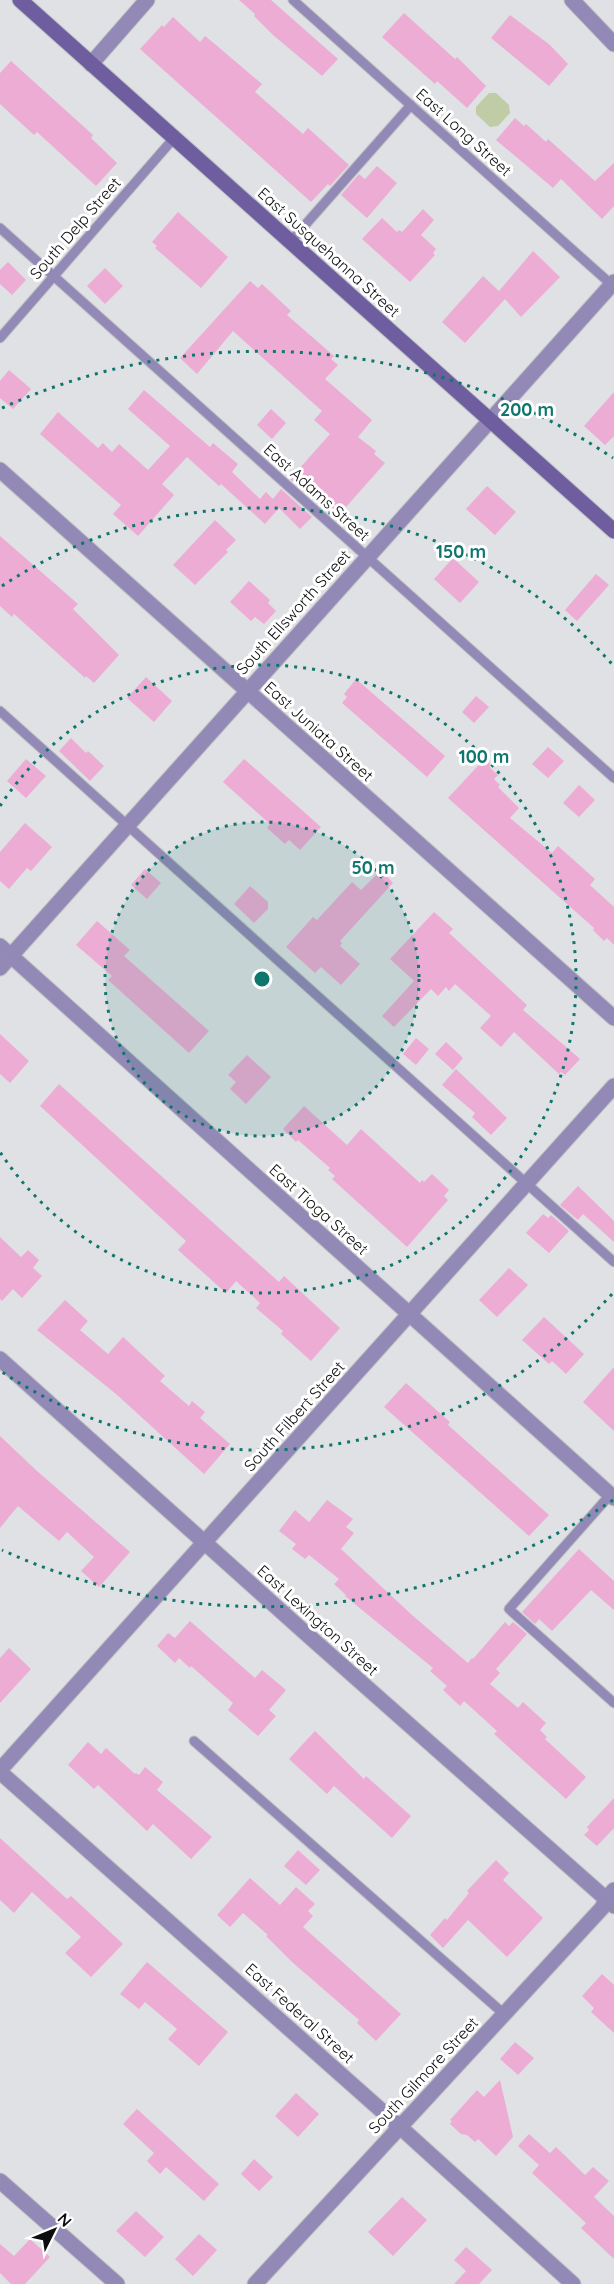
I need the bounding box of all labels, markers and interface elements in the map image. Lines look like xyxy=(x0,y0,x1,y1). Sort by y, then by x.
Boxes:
street label: East Long Street xyxy=(412,84,516,180)
street label: South Delp Street xyxy=(25,173,125,283)
street label: East Susquehanna Street xyxy=(254,183,404,321)
text: 200 m xyxy=(500,398,554,421)
street label: East Adams Street xyxy=(260,439,374,545)
text: 150 m xyxy=(436,540,486,563)
street label: South Ellsworth Street xyxy=(232,545,354,679)
street label: East Juniata Street xyxy=(260,677,378,785)
text: 100 m xyxy=(459,745,509,768)
text: 50 m xyxy=(351,856,395,879)
centre of rings xyxy=(252,969,272,989)
street label: East Tioga Street xyxy=(265,1159,373,1259)
street label: South Filbert Street xyxy=(239,1357,349,1475)
street label: East Lexington Street xyxy=(253,1560,383,1680)
street label: East Federal Street xyxy=(241,1959,359,2067)
street label: South Gilmore Street xyxy=(364,2013,482,2137)
north arrow xyxy=(24,2200,84,2260)
text: N xyxy=(54,2209,76,2231)

